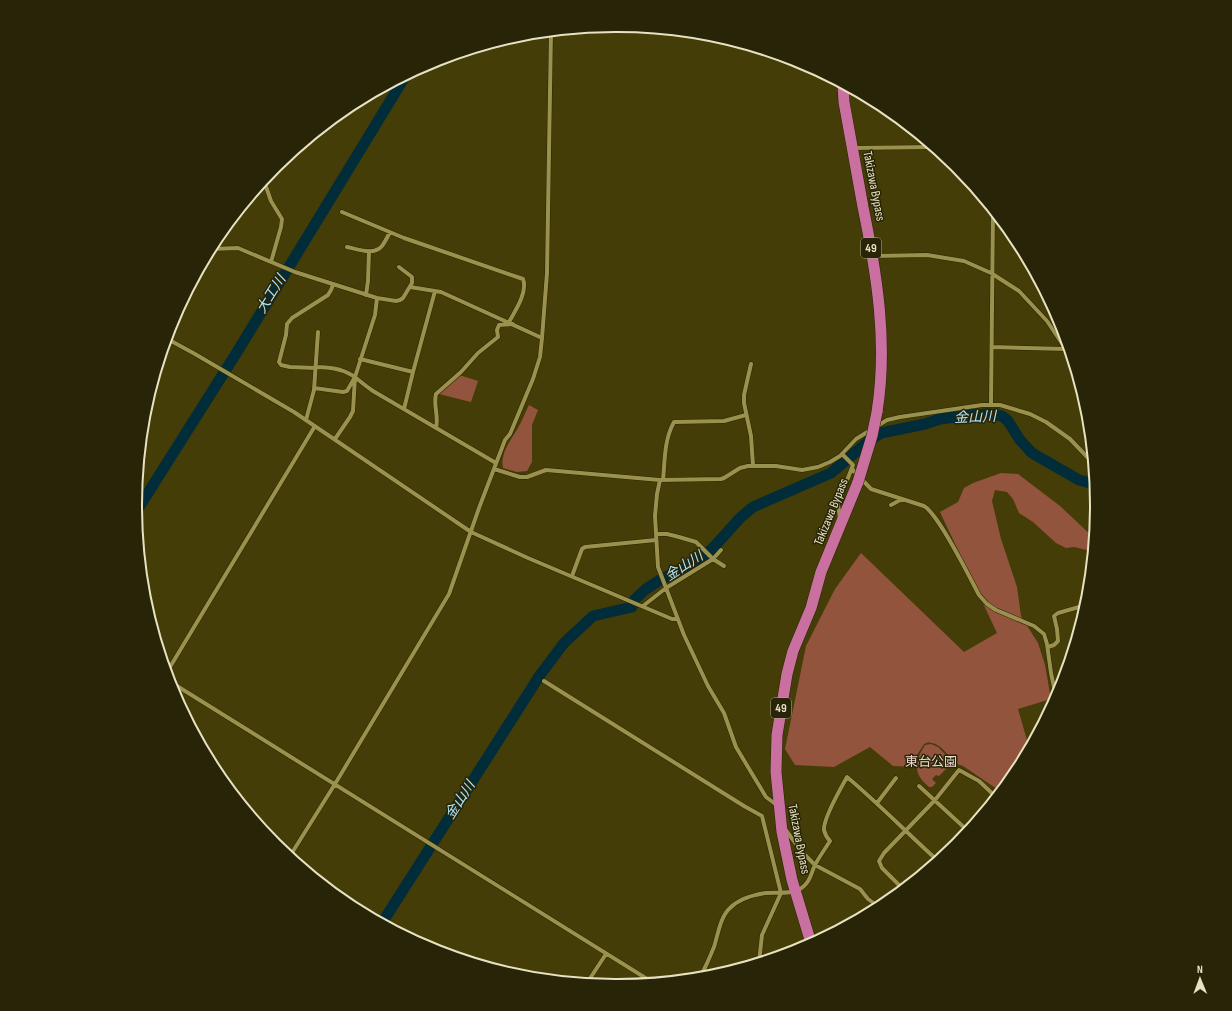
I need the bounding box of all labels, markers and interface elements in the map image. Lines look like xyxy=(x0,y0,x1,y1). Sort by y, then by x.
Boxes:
street label: Takizawa Bypass xyxy=(859,150,889,223)
road number: 49 xyxy=(861,238,881,258)
water label: 大工川 xyxy=(253,270,290,316)
water label: 金山川 xyxy=(954,408,998,426)
street label: Takizawa Bypass xyxy=(810,476,852,548)
water label: 金山川 xyxy=(662,546,708,585)
road number: 49 xyxy=(771,698,791,718)
park label: 東台公園 xyxy=(905,754,957,770)
water label: 金山川 xyxy=(441,776,480,822)
street label: Takizawa Bypass xyxy=(784,803,814,876)
north arrow xyxy=(1180,959,1220,999)
text: N xyxy=(1197,963,1203,976)

